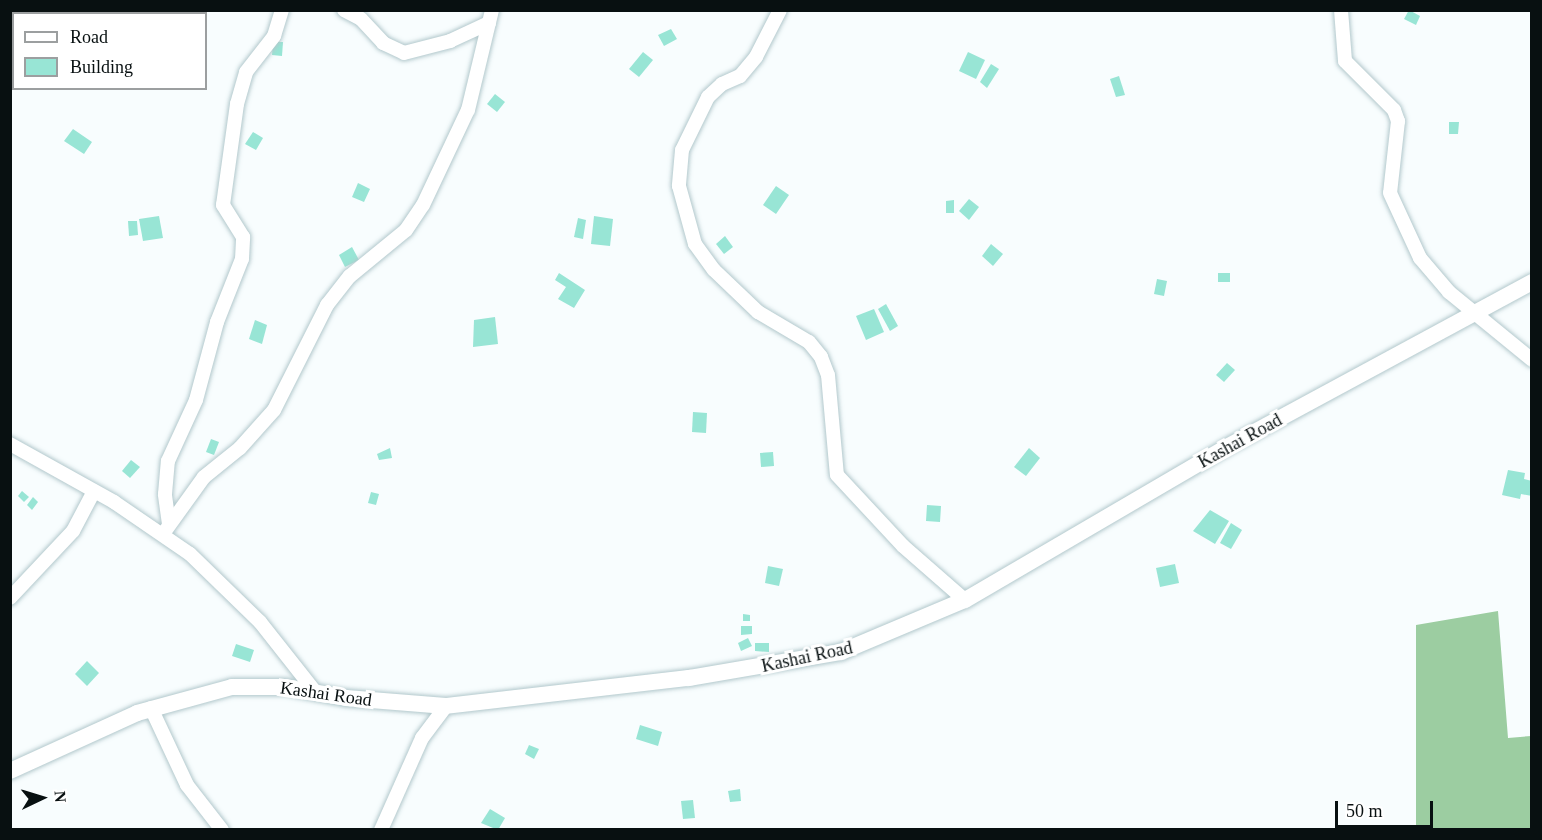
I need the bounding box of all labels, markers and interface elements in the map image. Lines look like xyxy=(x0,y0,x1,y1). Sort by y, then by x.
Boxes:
legend xyxy=(12,12,207,90)
text: Road xyxy=(70,27,108,47)
text: Building xyxy=(70,57,133,77)
street label: Kashai Road xyxy=(1194,409,1286,473)
street label: Kashai Road xyxy=(760,637,854,677)
street label: Kashai Road xyxy=(279,677,373,711)
north arrow xyxy=(12,768,72,828)
scale bar xyxy=(1338,789,1436,827)
text: N xyxy=(52,790,69,803)
text: 50 m xyxy=(1346,801,1383,821)

